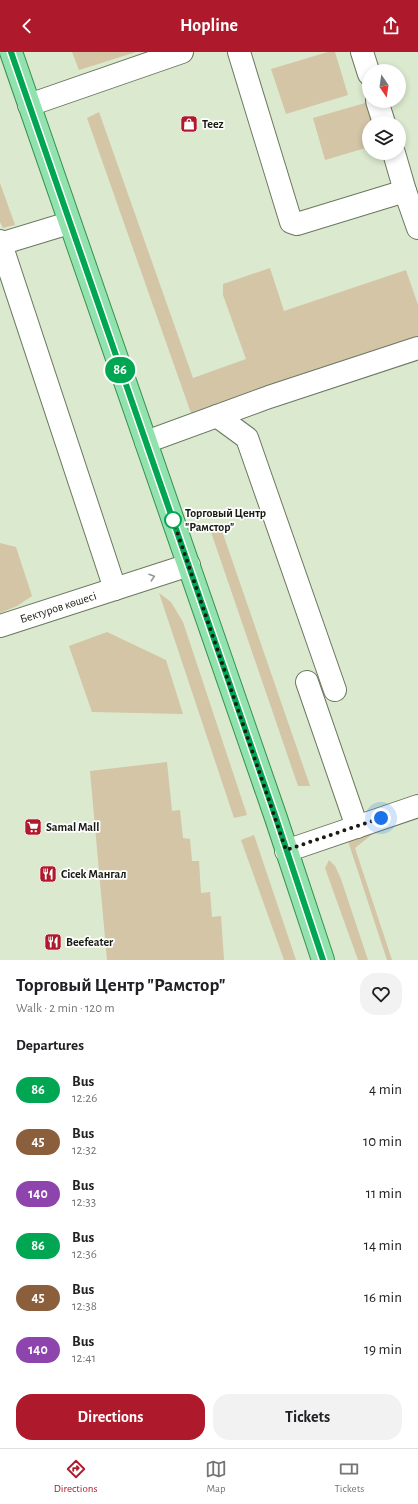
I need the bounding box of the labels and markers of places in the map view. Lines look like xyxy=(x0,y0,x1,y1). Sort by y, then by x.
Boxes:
shop icon: Teez xyxy=(179,114,199,134)
place label: Teez xyxy=(202,118,224,130)
place label: Торговый Центр "Рамстор" xyxy=(185,507,266,533)
marker: Торговый Центр "Рамстор" xyxy=(164,511,182,529)
supermarket icon: Samal Mall xyxy=(23,817,43,837)
place label: Samal Mall xyxy=(46,821,99,833)
restaurant icon: Cicek Мангал xyxy=(38,864,58,884)
place label: Cicek Мангал xyxy=(61,868,126,880)
restaurant icon: Beefeater xyxy=(43,932,63,952)
place label: Beefeater xyxy=(66,936,114,948)

